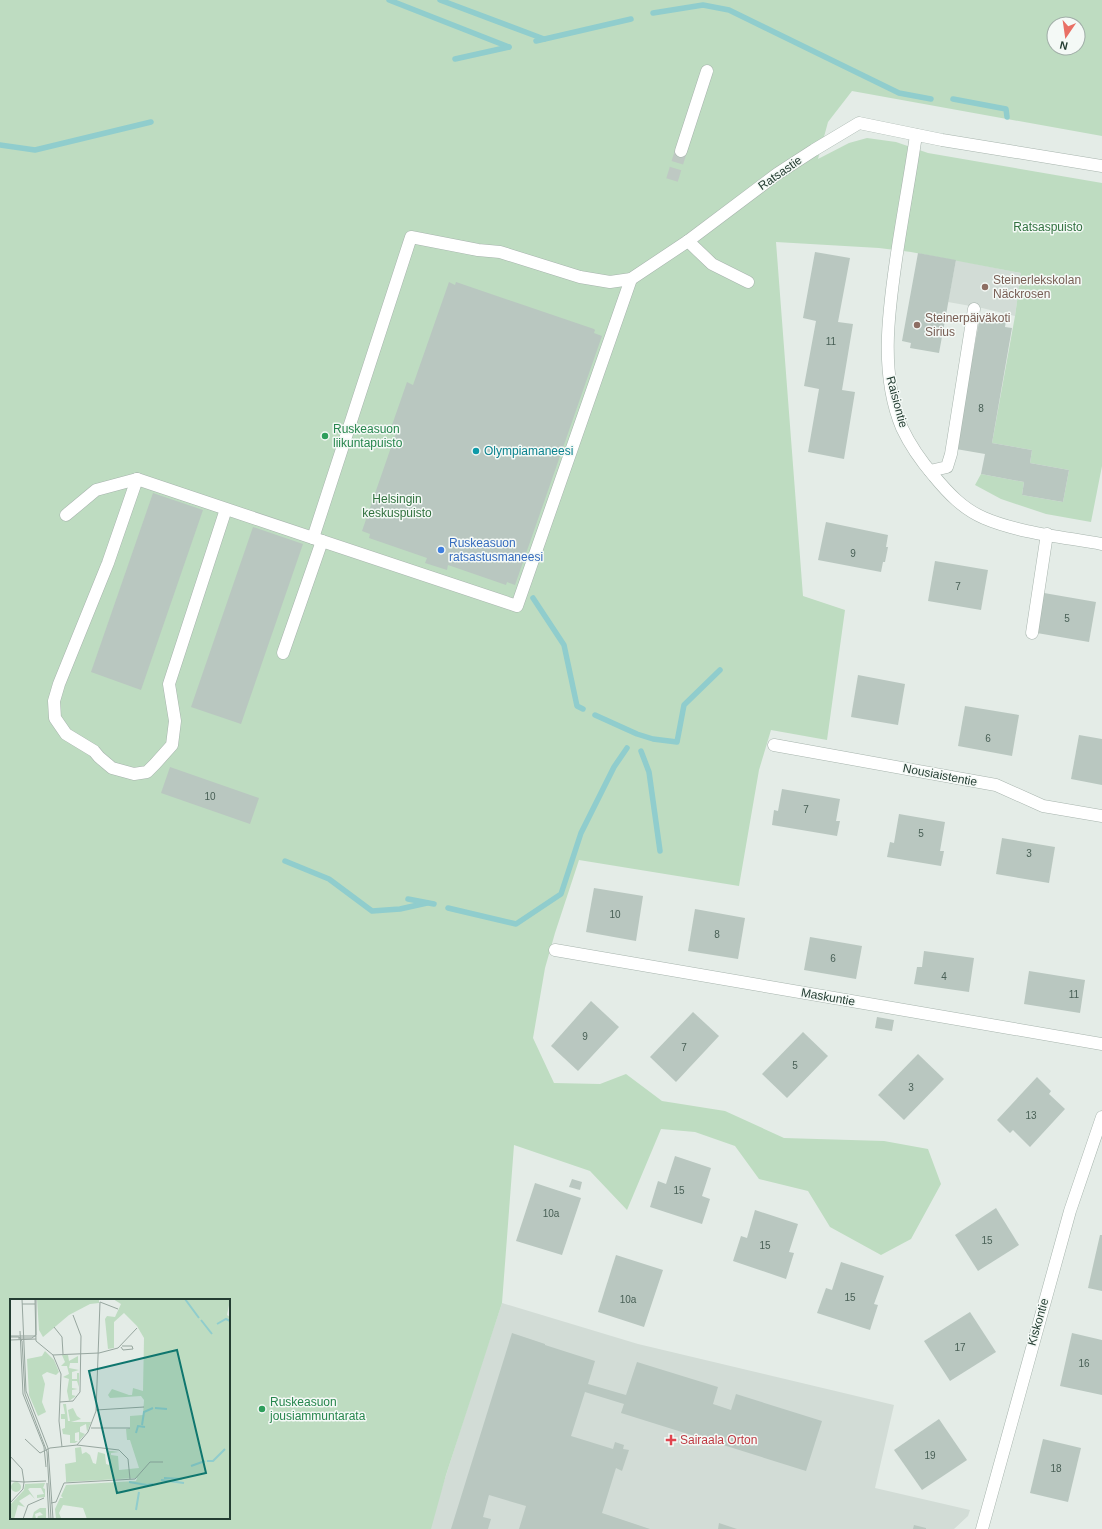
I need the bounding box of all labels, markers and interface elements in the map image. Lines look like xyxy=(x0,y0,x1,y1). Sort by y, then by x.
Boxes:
north arrow xyxy=(1046,16,1086,56)
text: N xyxy=(1058,39,1069,52)
street label: Ratsastie xyxy=(755,153,805,193)
park label: Ratsaspuisto xyxy=(1013,220,1083,234)
place label: Steinerlekskolan Näckrosen xyxy=(993,273,1081,301)
marker: Steinerlekskolan Näckrosen xyxy=(980,282,990,292)
place label: Steinerpäiväkoti Sirius xyxy=(925,311,1010,339)
marker: Steinerpäiväkoti Sirius xyxy=(912,320,922,330)
house number: 11 xyxy=(826,336,837,347)
street label: Raisiontie xyxy=(883,375,911,430)
house number: 8 xyxy=(978,403,984,414)
place label: Ruskeasuon liikuntapuisto xyxy=(333,422,403,450)
marker: Ruskeasuon liikuntapuisto xyxy=(320,431,330,441)
place label: Olympiamaneesi xyxy=(484,444,573,458)
marker: Olympiamaneesi xyxy=(471,446,481,456)
park label: Helsingin keskuspuisto xyxy=(362,492,432,520)
place label: Ruskeasuon ratsastusmaneesi xyxy=(449,536,543,564)
marker: Ruskeasuon ratsastusmaneesi xyxy=(436,545,446,555)
house number: 9 xyxy=(850,548,856,559)
house number: 7 xyxy=(955,581,961,592)
house number: 5 xyxy=(1064,613,1070,624)
house number: 6 xyxy=(985,733,991,744)
street label: Nousiaistentie xyxy=(902,761,979,789)
house number: 10 xyxy=(204,791,216,802)
house number: 7 xyxy=(803,804,809,815)
house number: 5 xyxy=(918,828,924,839)
house number: 3 xyxy=(1026,848,1032,859)
house number: 10 xyxy=(609,909,621,920)
house number: 8 xyxy=(714,929,720,940)
house number: 6 xyxy=(830,953,836,964)
house number: 4 xyxy=(941,971,947,982)
street label: Maskuntie xyxy=(800,985,856,1009)
house number: 11 xyxy=(1069,989,1080,1000)
house number: 9 xyxy=(582,1031,588,1042)
house number: 7 xyxy=(681,1042,687,1053)
house number: 5 xyxy=(792,1060,798,1071)
house number: 3 xyxy=(908,1082,914,1093)
house number: 13 xyxy=(1025,1110,1037,1121)
house number: 15 xyxy=(673,1185,685,1196)
house number: 10a xyxy=(543,1208,560,1219)
house number: 15 xyxy=(981,1235,993,1246)
house number: 15 xyxy=(759,1240,771,1251)
house number: 15 xyxy=(844,1292,856,1303)
house number: 10a xyxy=(620,1294,637,1305)
street label: Kiskontie xyxy=(1025,1296,1052,1347)
inset map xyxy=(10,1299,230,1519)
house number: 17 xyxy=(954,1342,966,1353)
house number: 16 xyxy=(1078,1358,1090,1369)
place label: Ruskeasuon jousiammuntarata xyxy=(269,1395,366,1423)
marker: Ruskeasuon jousiammuntarata xyxy=(257,1404,267,1414)
place label: Sairaala Orton xyxy=(680,1433,757,1447)
marker: Sairaala Orton xyxy=(665,1434,677,1446)
house number: 19 xyxy=(924,1450,936,1461)
house number: 18 xyxy=(1050,1463,1062,1474)

